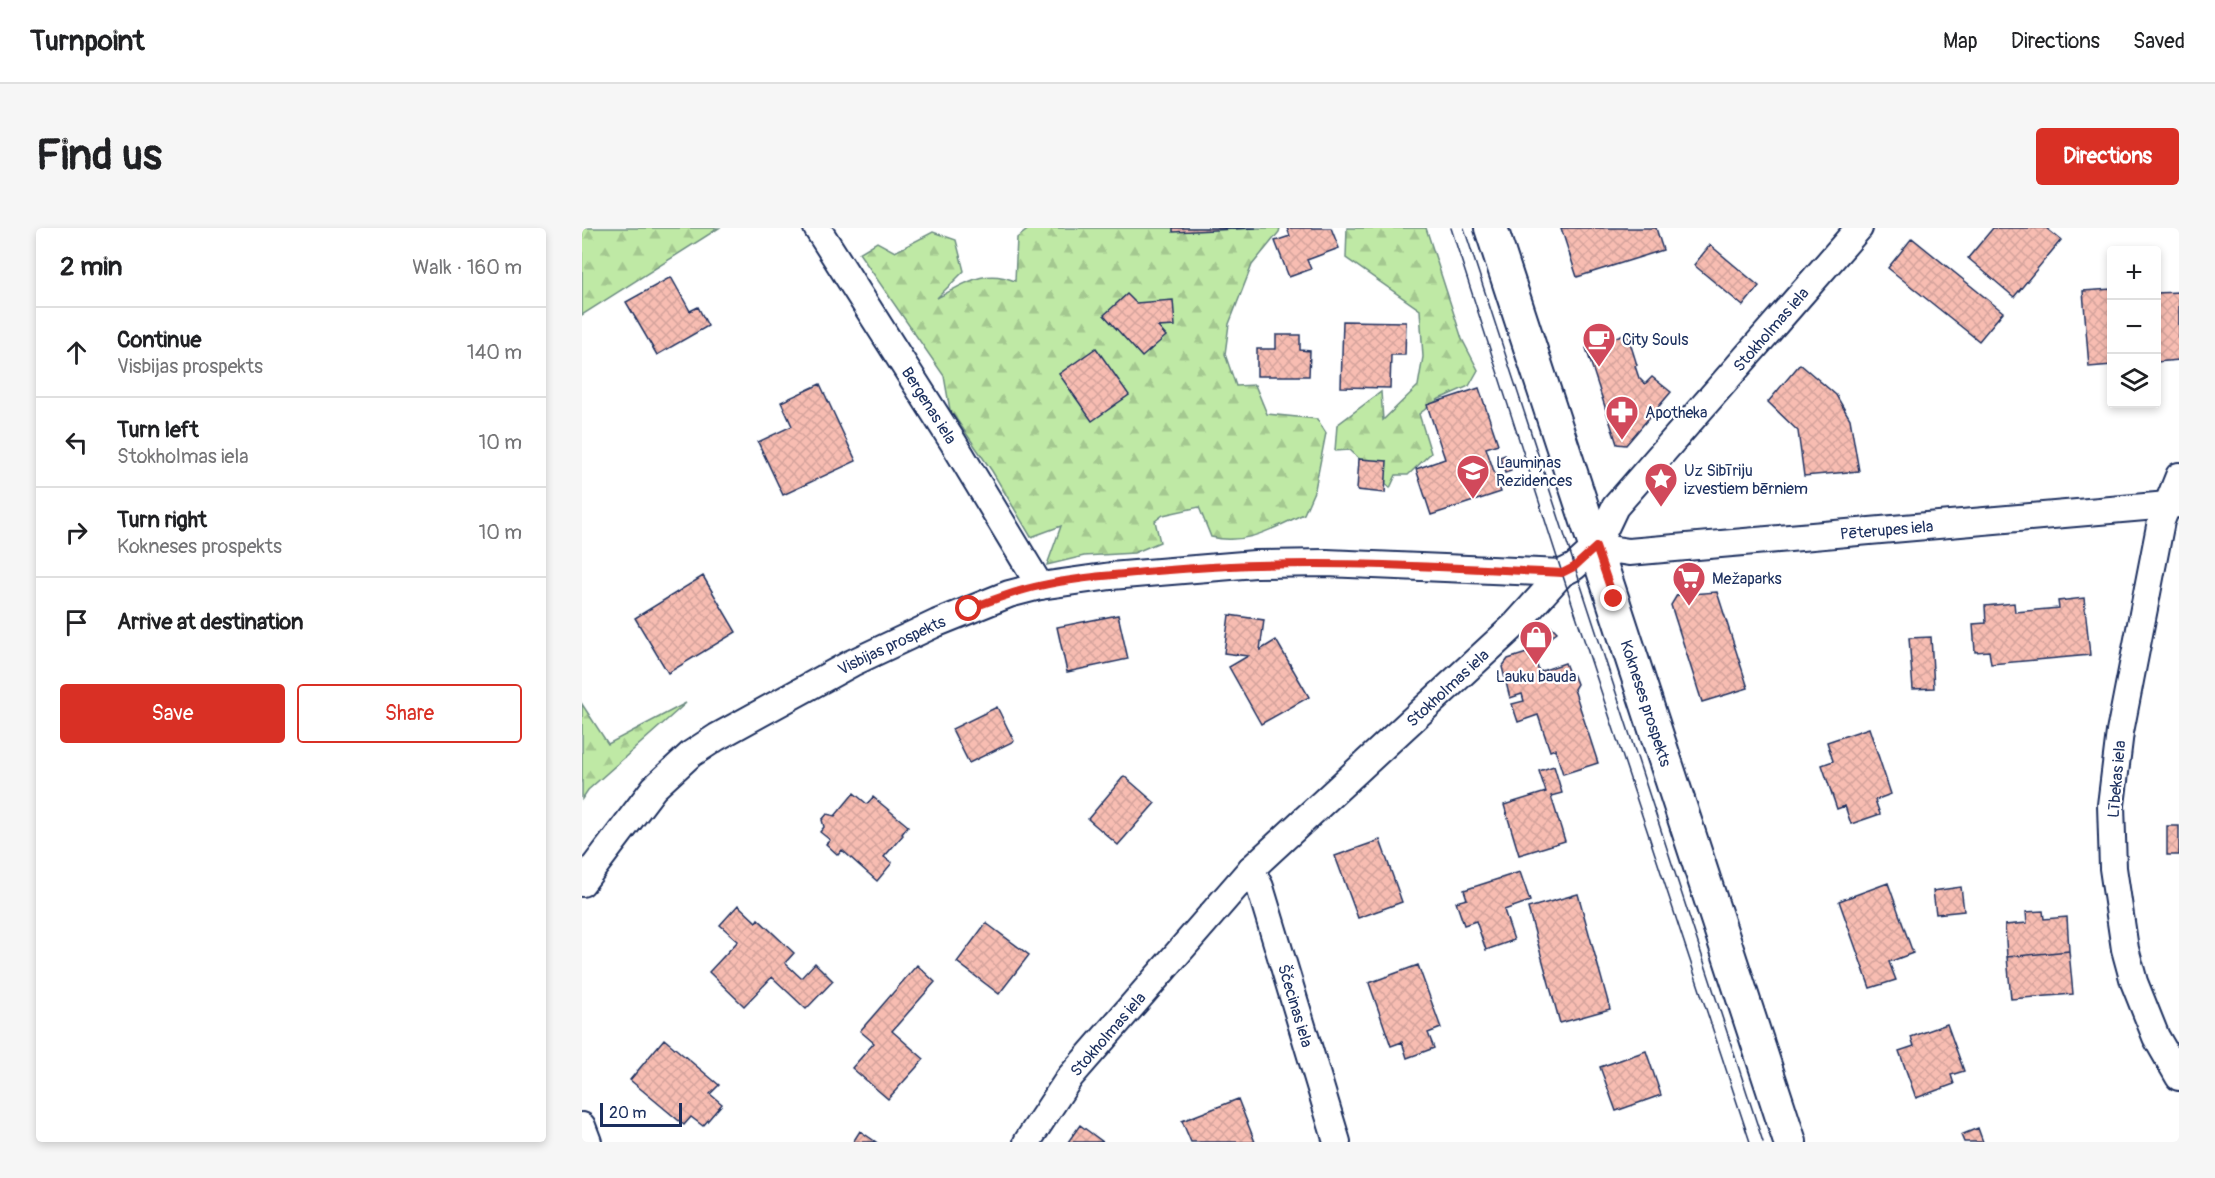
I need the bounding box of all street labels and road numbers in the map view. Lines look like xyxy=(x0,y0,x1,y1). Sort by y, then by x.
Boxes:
street label: Stokholmas iela xyxy=(1729,284,1814,376)
street label: Bergenas iela xyxy=(897,363,961,448)
street label: Pēterupes iela xyxy=(1839,516,1934,545)
street label: Visbijas prospekts xyxy=(835,612,949,680)
street label: Kokneses prospekts xyxy=(1615,638,1676,769)
street label: Stokholmas iela xyxy=(1403,645,1493,731)
street label: Lībekas iela xyxy=(2104,740,2130,819)
street label: Ščecinas iela xyxy=(1273,962,1317,1050)
street label: Stokholmas iela xyxy=(1066,988,1150,1081)

